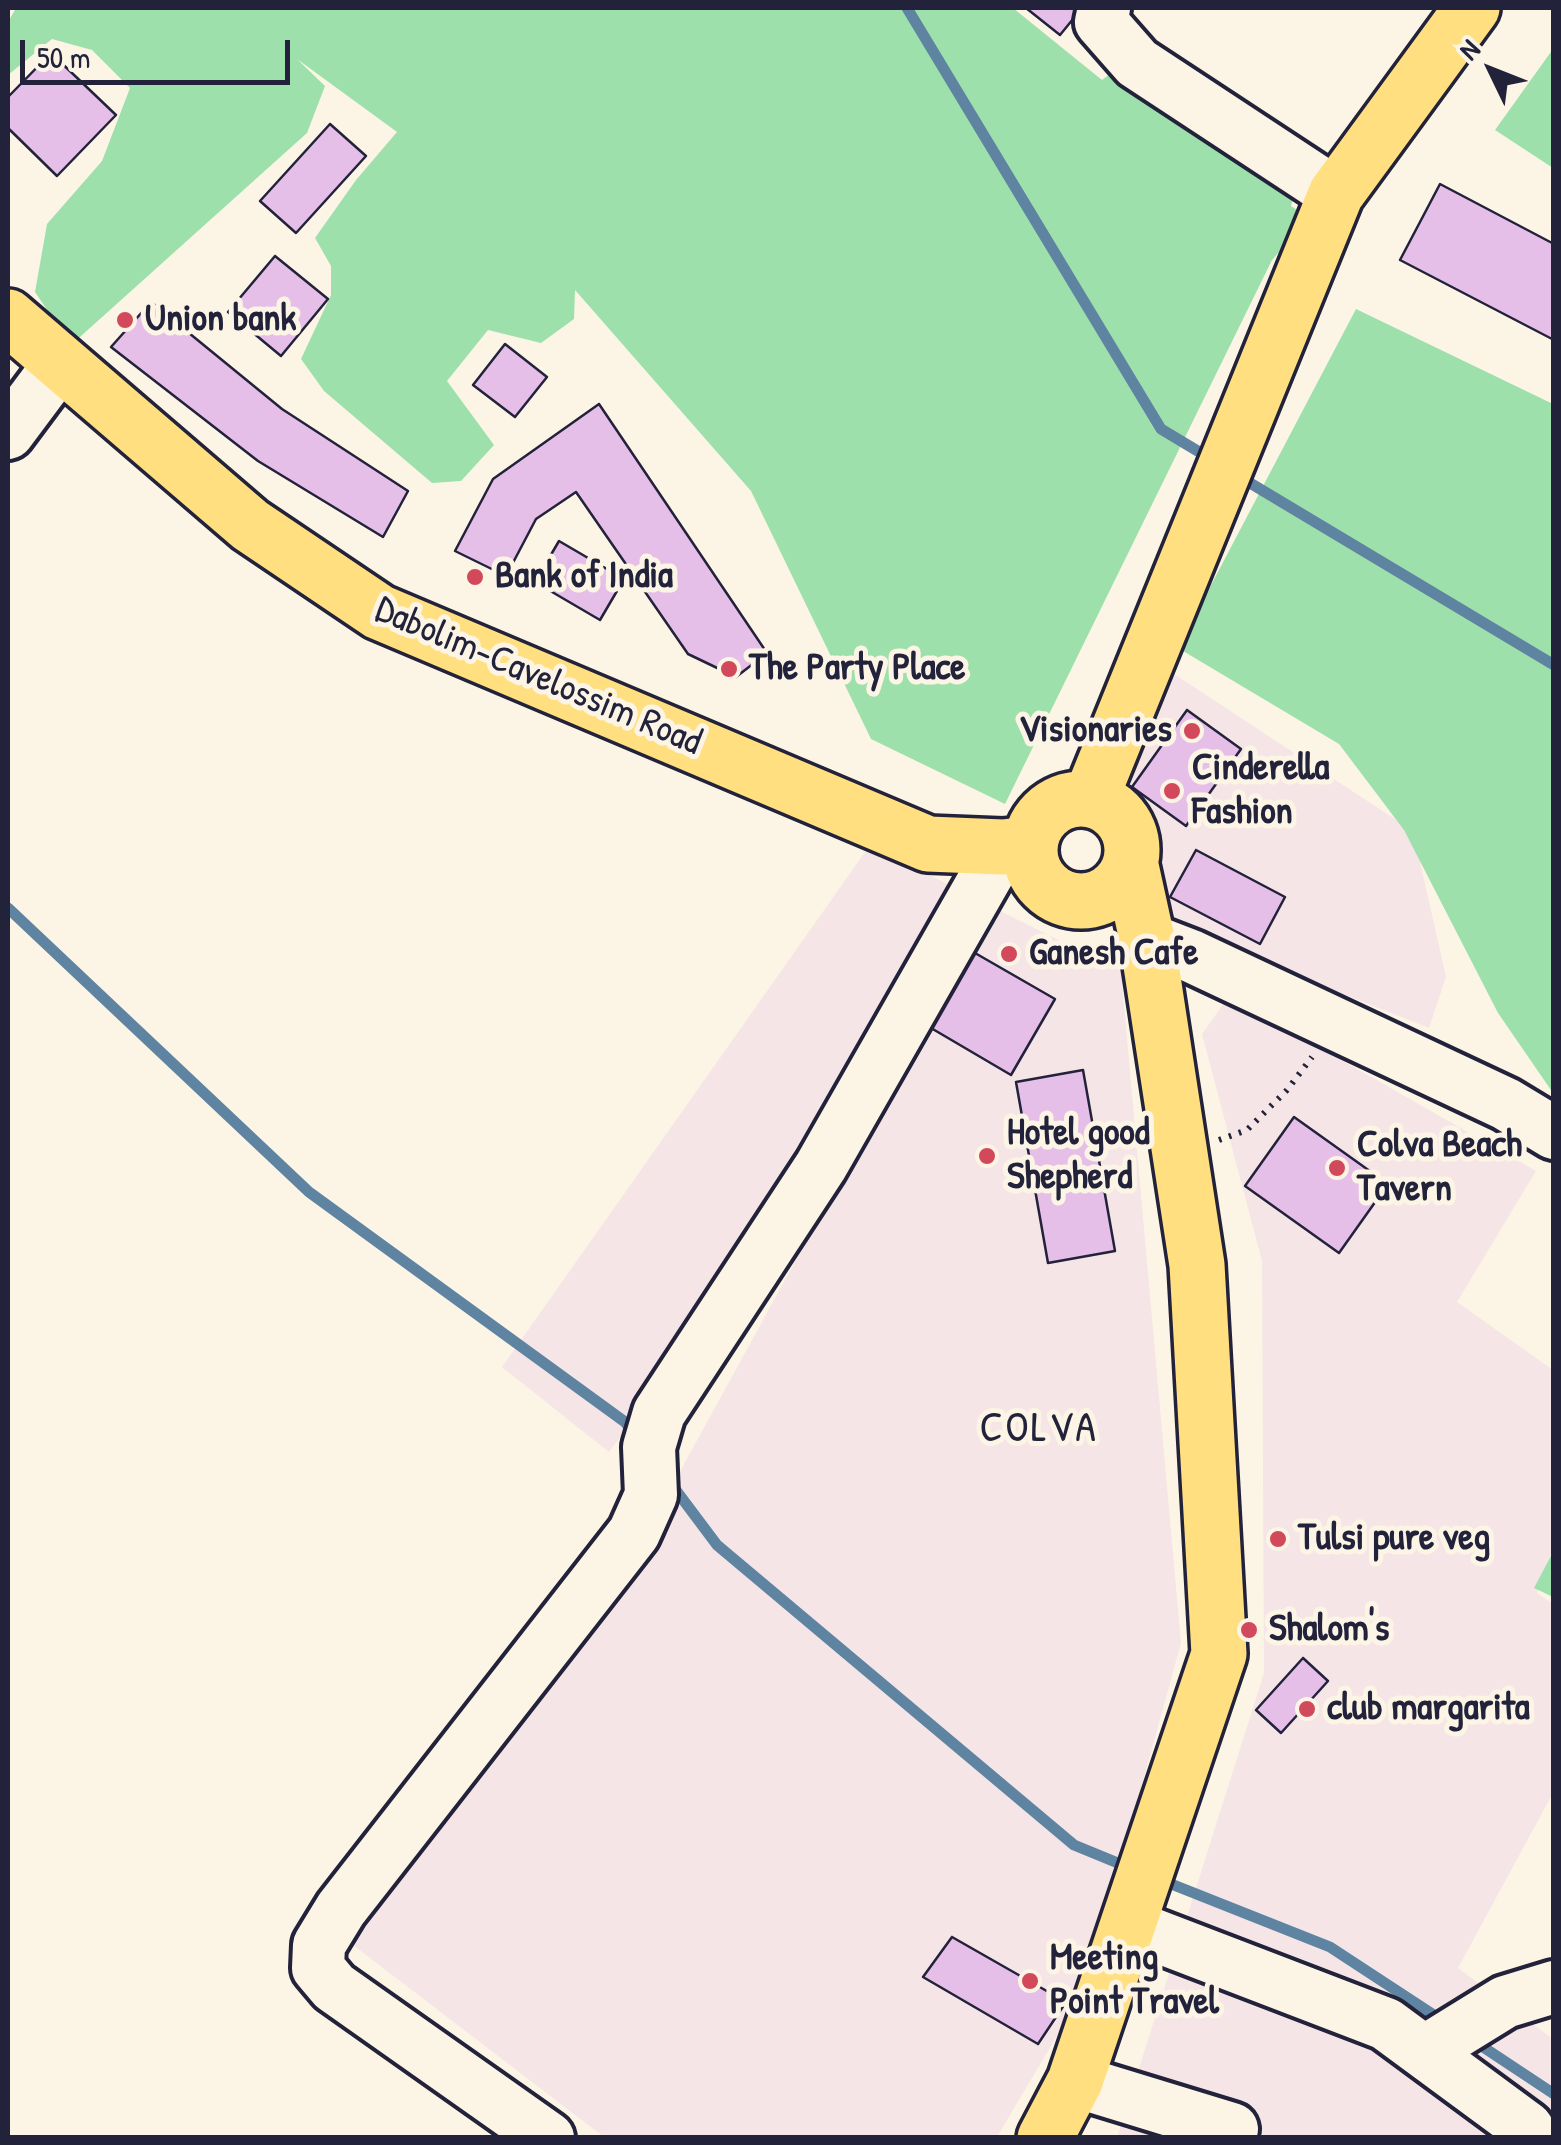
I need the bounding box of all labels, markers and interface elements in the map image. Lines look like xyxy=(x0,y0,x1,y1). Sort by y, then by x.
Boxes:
scale bar xyxy=(25,20,295,82)
north arrow xyxy=(1441,20,1541,120)
text: N xyxy=(1450,31,1488,68)
text: 50 m xyxy=(37,37,90,77)
place label: Union bank xyxy=(145,297,296,343)
marker: Union bank xyxy=(114,309,136,331)
place label: Bank of India xyxy=(495,554,673,600)
marker: Bank of India xyxy=(464,566,486,588)
street label: Dabolim-Cavelossim Road xyxy=(368,588,708,766)
place label: The Party Place xyxy=(749,646,965,692)
marker: The Party Place xyxy=(718,658,740,680)
place label: Visionaries xyxy=(1019,708,1172,754)
marker: Visionaries xyxy=(1181,720,1203,742)
place label: Cinderella Fashion xyxy=(1192,746,1329,836)
marker: Cinderella Fashion xyxy=(1161,780,1183,802)
place label: Ganesh Cafe xyxy=(1029,931,1198,977)
marker: Ganesh Cafe xyxy=(998,943,1020,965)
place label: Hotel good Shepherd xyxy=(1007,1111,1149,1200)
place label: Colva Beach Tavern xyxy=(1357,1123,1522,1212)
marker: Hotel good Shepherd xyxy=(976,1145,998,1167)
marker: Colva Beach Tavern xyxy=(1326,1157,1348,1179)
district label: COLVA xyxy=(980,1405,1098,1455)
place label: Tulsi pure veg xyxy=(1298,1516,1490,1562)
marker: Tulsi pure veg xyxy=(1267,1528,1289,1550)
place label: Shalom's xyxy=(1269,1607,1389,1653)
marker: Shalom's xyxy=(1238,1619,1260,1641)
place label: club margarita xyxy=(1327,1686,1530,1732)
marker: club margarita xyxy=(1296,1698,1318,1720)
place label: Meeting Point Travel xyxy=(1050,1936,1219,2026)
marker: Meeting Point Travel xyxy=(1019,1970,1041,1992)

